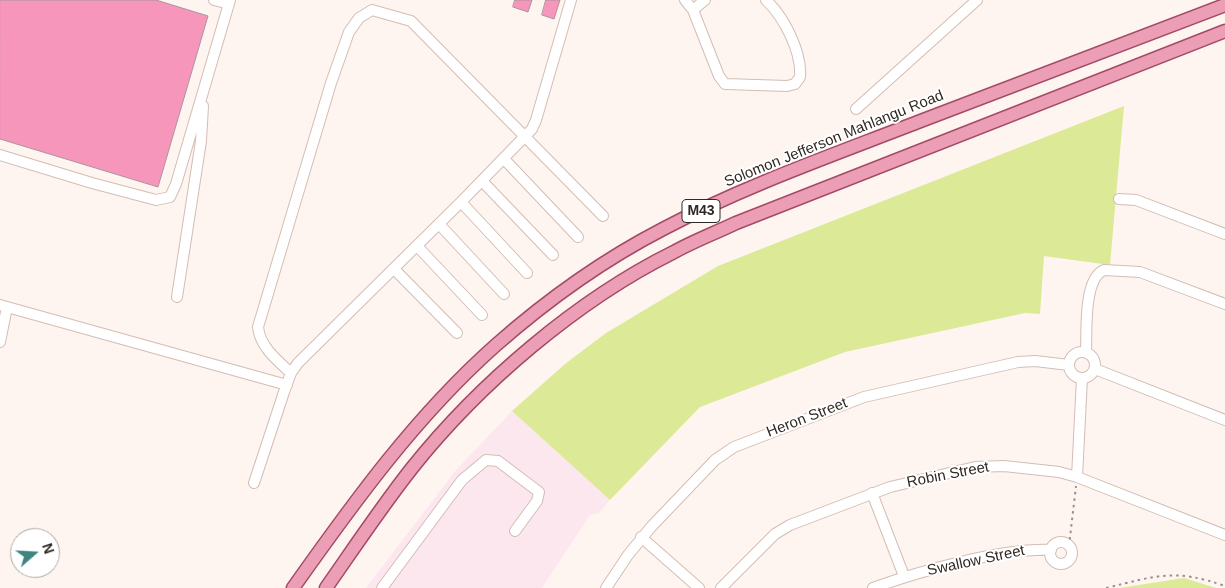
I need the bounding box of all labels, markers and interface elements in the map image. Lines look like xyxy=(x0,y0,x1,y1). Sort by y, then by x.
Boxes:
street label: Solomon Jefferson Mahlangu Road xyxy=(722,87,946,191)
road number: M43 xyxy=(682,200,720,222)
street label: Heron Street xyxy=(764,394,850,442)
street label: Robin Street xyxy=(905,458,991,492)
north arrow xyxy=(10,528,60,578)
text: N xyxy=(39,541,57,556)
street label: Swallow Street xyxy=(926,542,1026,580)

